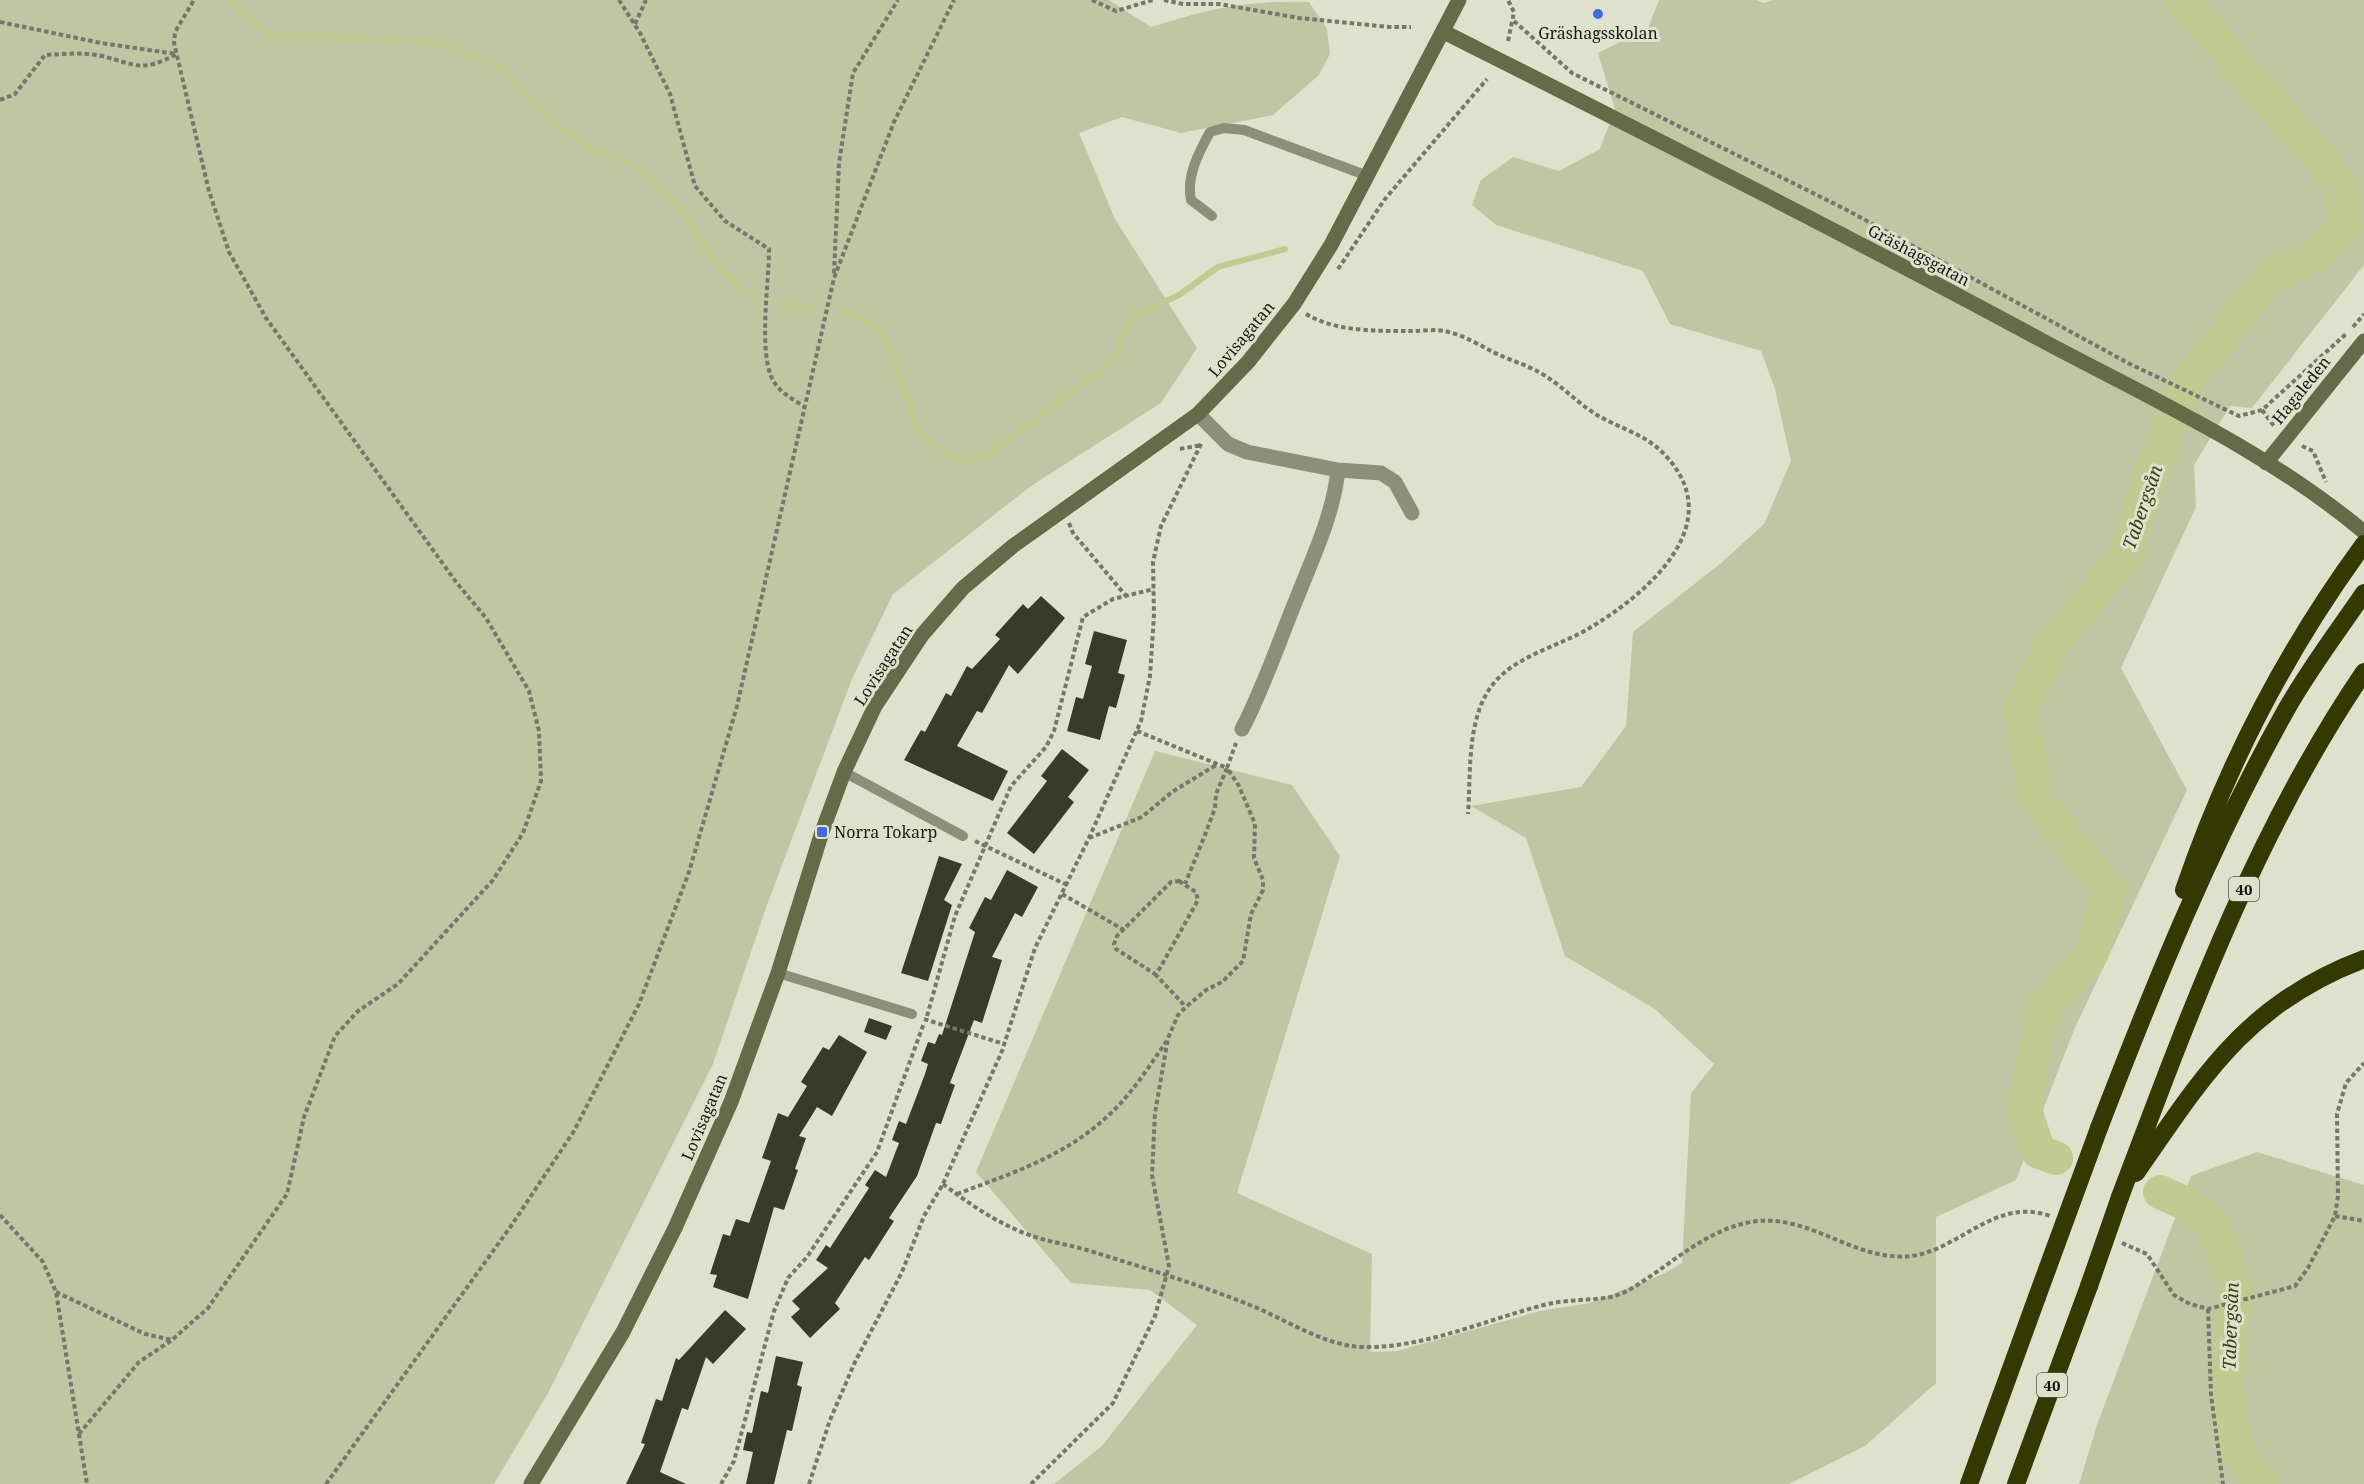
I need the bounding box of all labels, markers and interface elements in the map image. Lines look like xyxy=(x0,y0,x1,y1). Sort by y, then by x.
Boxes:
marker: Gräshagsskolan xyxy=(1591,7,1605,21)
place label: Gräshagsskolan xyxy=(1538,22,1658,44)
street label: Gräshagsgatan xyxy=(1864,219,1974,291)
street label: Lovisagatan xyxy=(1203,297,1279,381)
street label: Hagaleden xyxy=(2267,351,2335,429)
water label: Tabergsån xyxy=(2116,462,2168,552)
street label: Lovisagatan xyxy=(849,620,917,710)
place label: Norra Tokarp xyxy=(834,821,937,843)
marker: Norra Tokarp xyxy=(815,825,829,839)
road number: 40 xyxy=(2229,877,2259,901)
street label: Lovisagatan xyxy=(676,1070,732,1164)
water label: Tabergsån xyxy=(2216,1282,2244,1370)
road number: 40 xyxy=(2037,1373,2067,1397)

